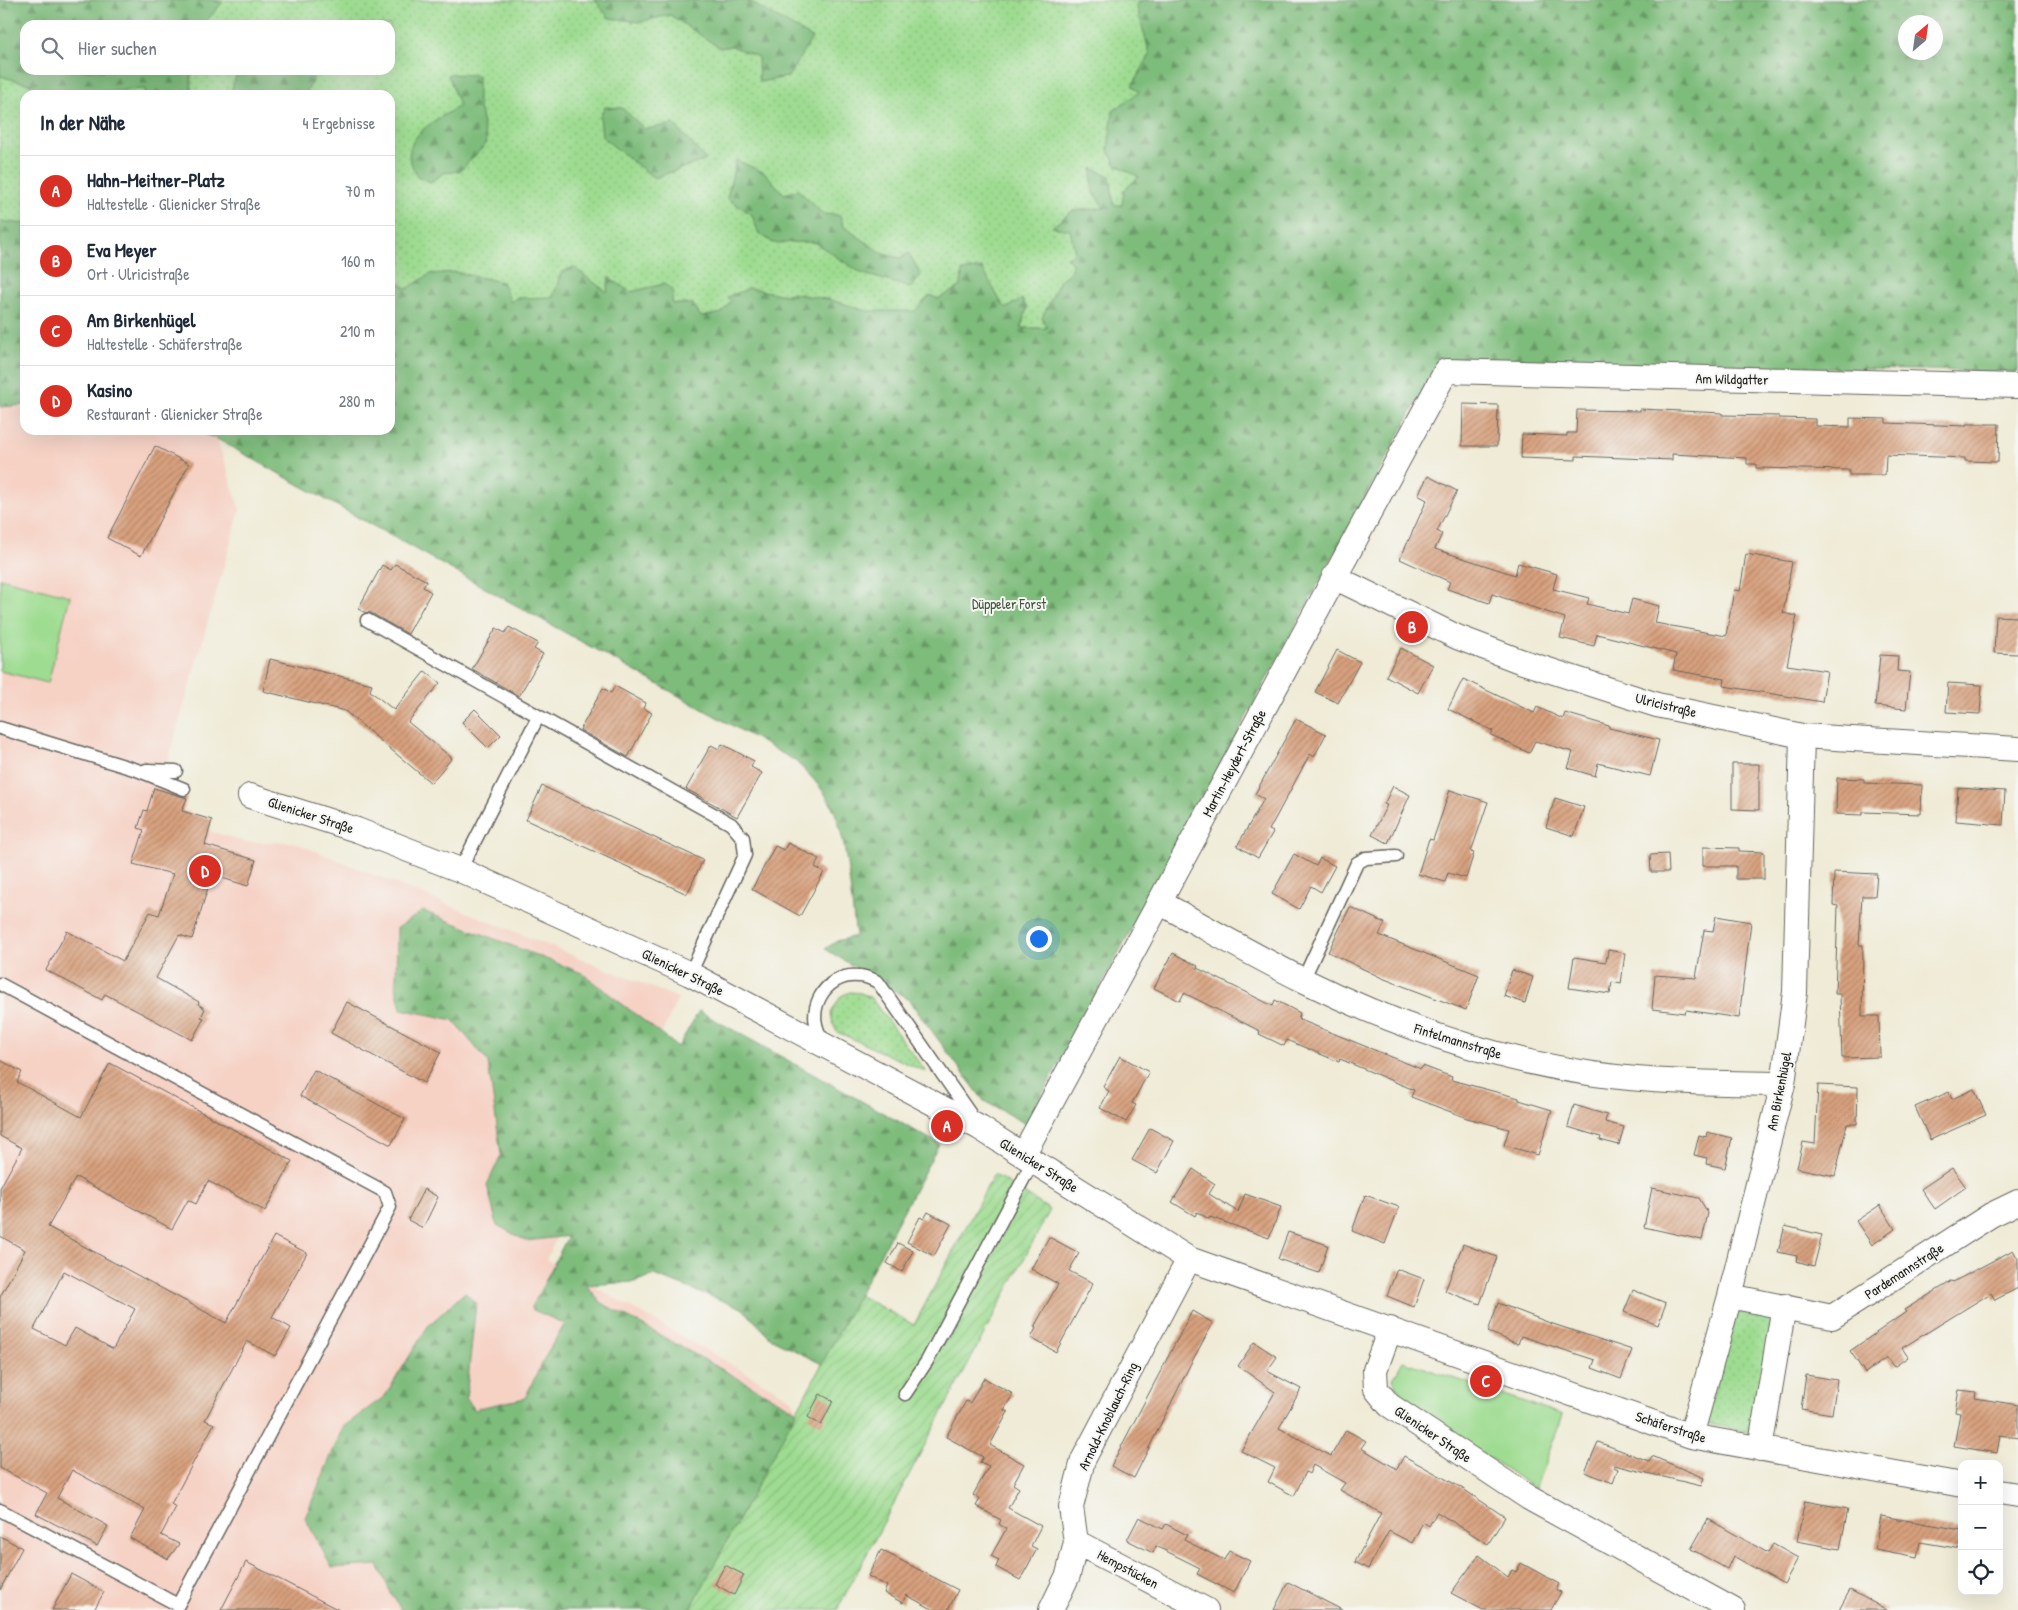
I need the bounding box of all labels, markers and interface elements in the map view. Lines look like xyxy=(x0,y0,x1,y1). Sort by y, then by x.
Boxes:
north arrow xyxy=(1898,15,1943,60)
search box xyxy=(20,20,395,75)
icon: search xyxy=(38,34,66,62)
text: Hier suchen xyxy=(78,35,157,61)
text: In der Nähe xyxy=(40,108,125,137)
text: 4 Ergebnisse xyxy=(303,112,375,134)
text: Hahn-Meitner-Platz xyxy=(87,167,225,193)
text: A xyxy=(52,180,60,202)
text: 70 m xyxy=(345,180,375,202)
text: Haltestelle · Glienicker Straße xyxy=(87,193,261,215)
text: Eva Meyer xyxy=(87,237,157,263)
text: B xyxy=(52,250,60,272)
text: 160 m xyxy=(341,250,375,272)
text: Ort · Ulricistraße xyxy=(87,263,190,285)
text: Am Birkenhügel xyxy=(87,307,195,333)
text: C xyxy=(52,320,60,342)
text: 210 m xyxy=(340,320,375,342)
text: Haltestelle · Schäferstraße xyxy=(87,333,243,355)
street label: Am Wildgatter xyxy=(1695,368,1769,390)
text: Kasino xyxy=(87,377,132,403)
text: D xyxy=(52,390,60,412)
text: 280 m xyxy=(339,390,375,412)
text: Restaurant · Glienicker Straße xyxy=(87,403,263,425)
park label: Düppeler Forst xyxy=(972,594,1046,614)
pin: B xyxy=(1396,608,1428,646)
street label: Ulricistraße xyxy=(1633,688,1699,722)
street label: Martin-Heydert-Straße xyxy=(1197,705,1271,820)
street label: Glienicker Straße xyxy=(266,792,357,838)
pin: D xyxy=(189,852,221,890)
your location xyxy=(1026,926,1052,952)
street label: Glienicker Straße xyxy=(639,943,728,1001)
street label: Fintelmannstraße xyxy=(1411,1018,1505,1064)
street label: Am Birkenhügel xyxy=(1762,1050,1796,1132)
pin: A xyxy=(931,1107,963,1145)
street label: Glienicker Straße xyxy=(996,1133,1082,1197)
street label: Pardemannstraße xyxy=(1861,1238,1948,1304)
street label: Arnold-Knoblauch-Ring xyxy=(1073,1359,1143,1473)
pin: C xyxy=(1470,1362,1502,1400)
street label: Glienicker Straße xyxy=(1390,1401,1476,1467)
street label: Schäferstraße xyxy=(1633,1406,1709,1448)
map controls xyxy=(1958,1460,2003,1595)
button: + xyxy=(1958,1460,2003,1505)
button: − xyxy=(1958,1505,2003,1550)
street label: Hempstücken xyxy=(1094,1545,1162,1593)
button: locate xyxy=(1958,1550,2003,1595)

